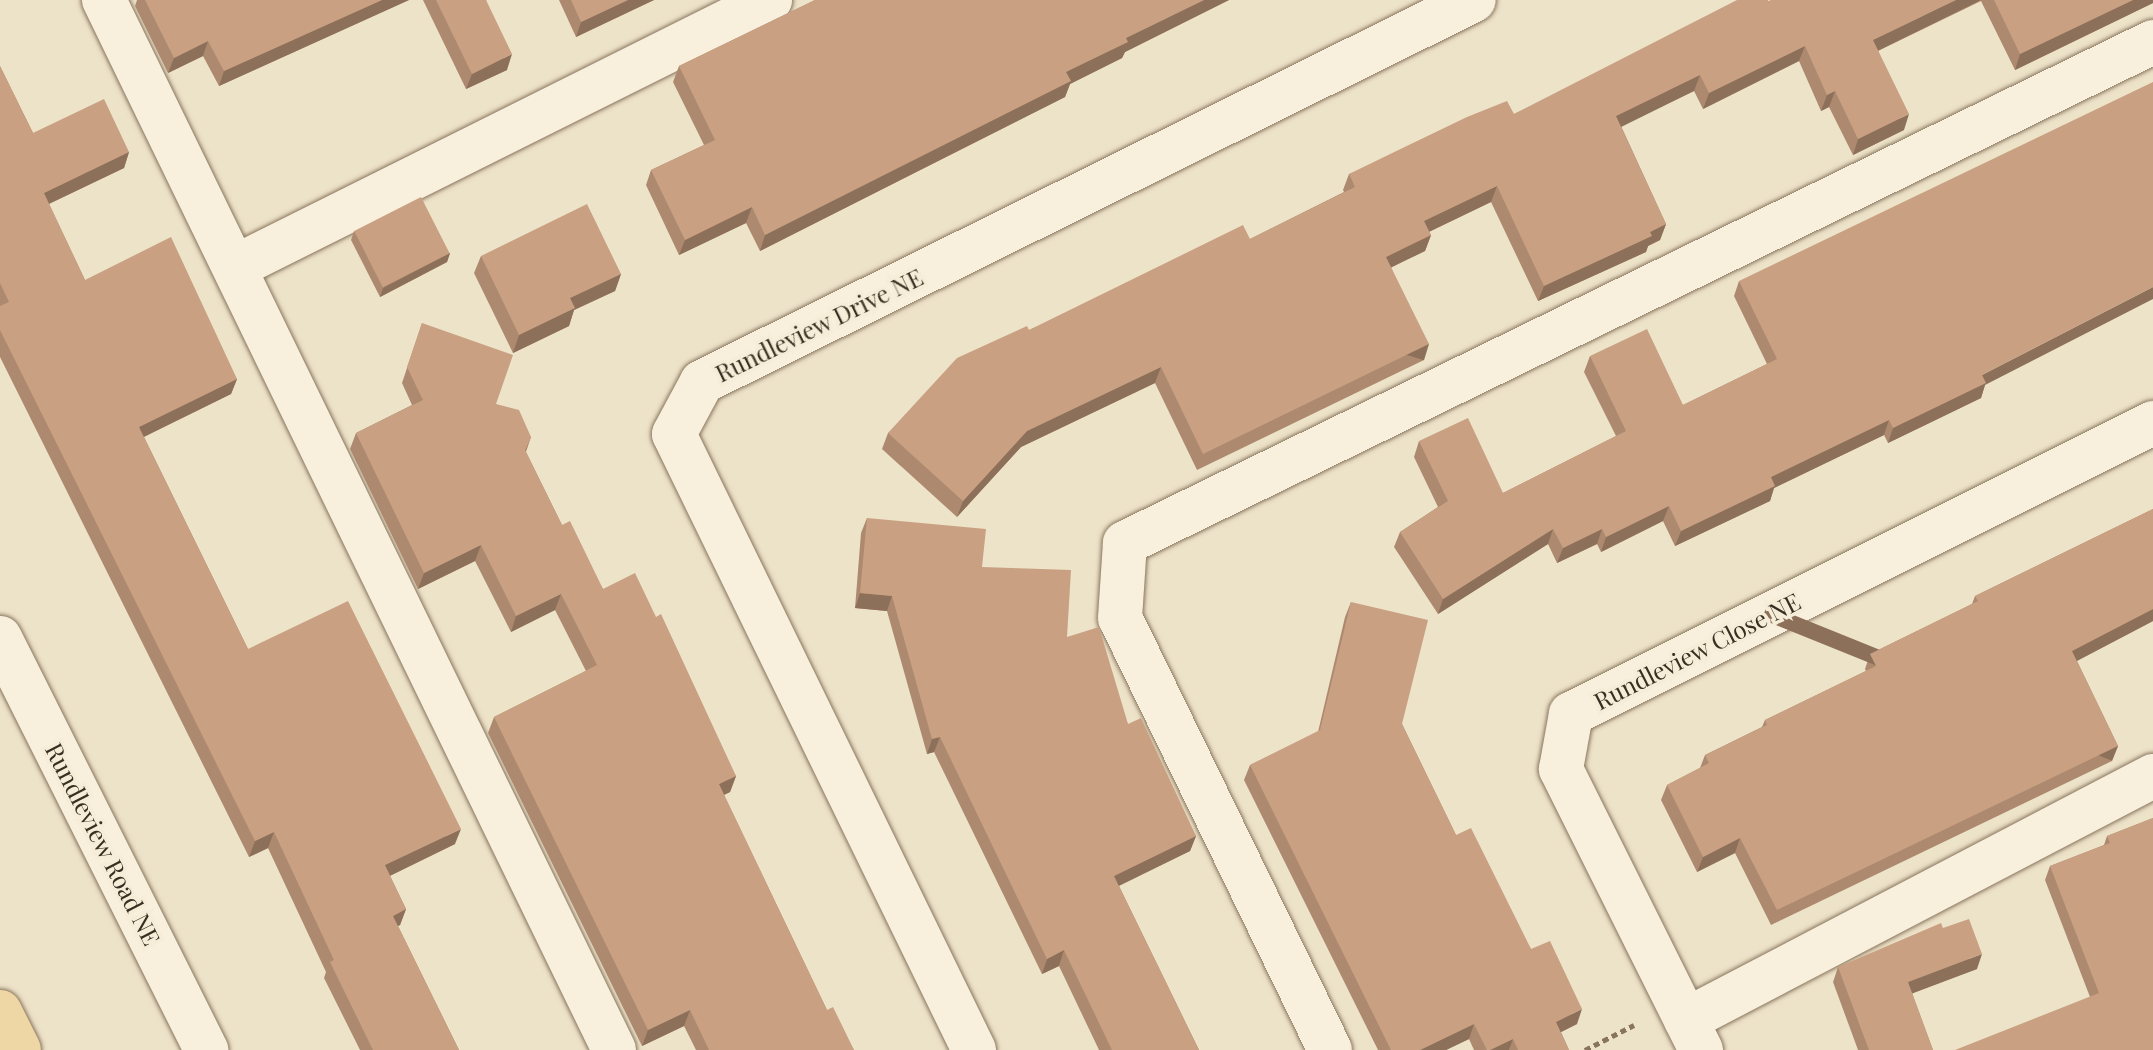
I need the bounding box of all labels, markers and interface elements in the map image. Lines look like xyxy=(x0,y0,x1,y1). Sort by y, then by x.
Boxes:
street label: Rundleview Drive NE xyxy=(710,262,928,388)
street label: Rundleview Close NE xyxy=(1589,586,1805,716)
street label: Rundleview Road NE xyxy=(39,738,167,950)

